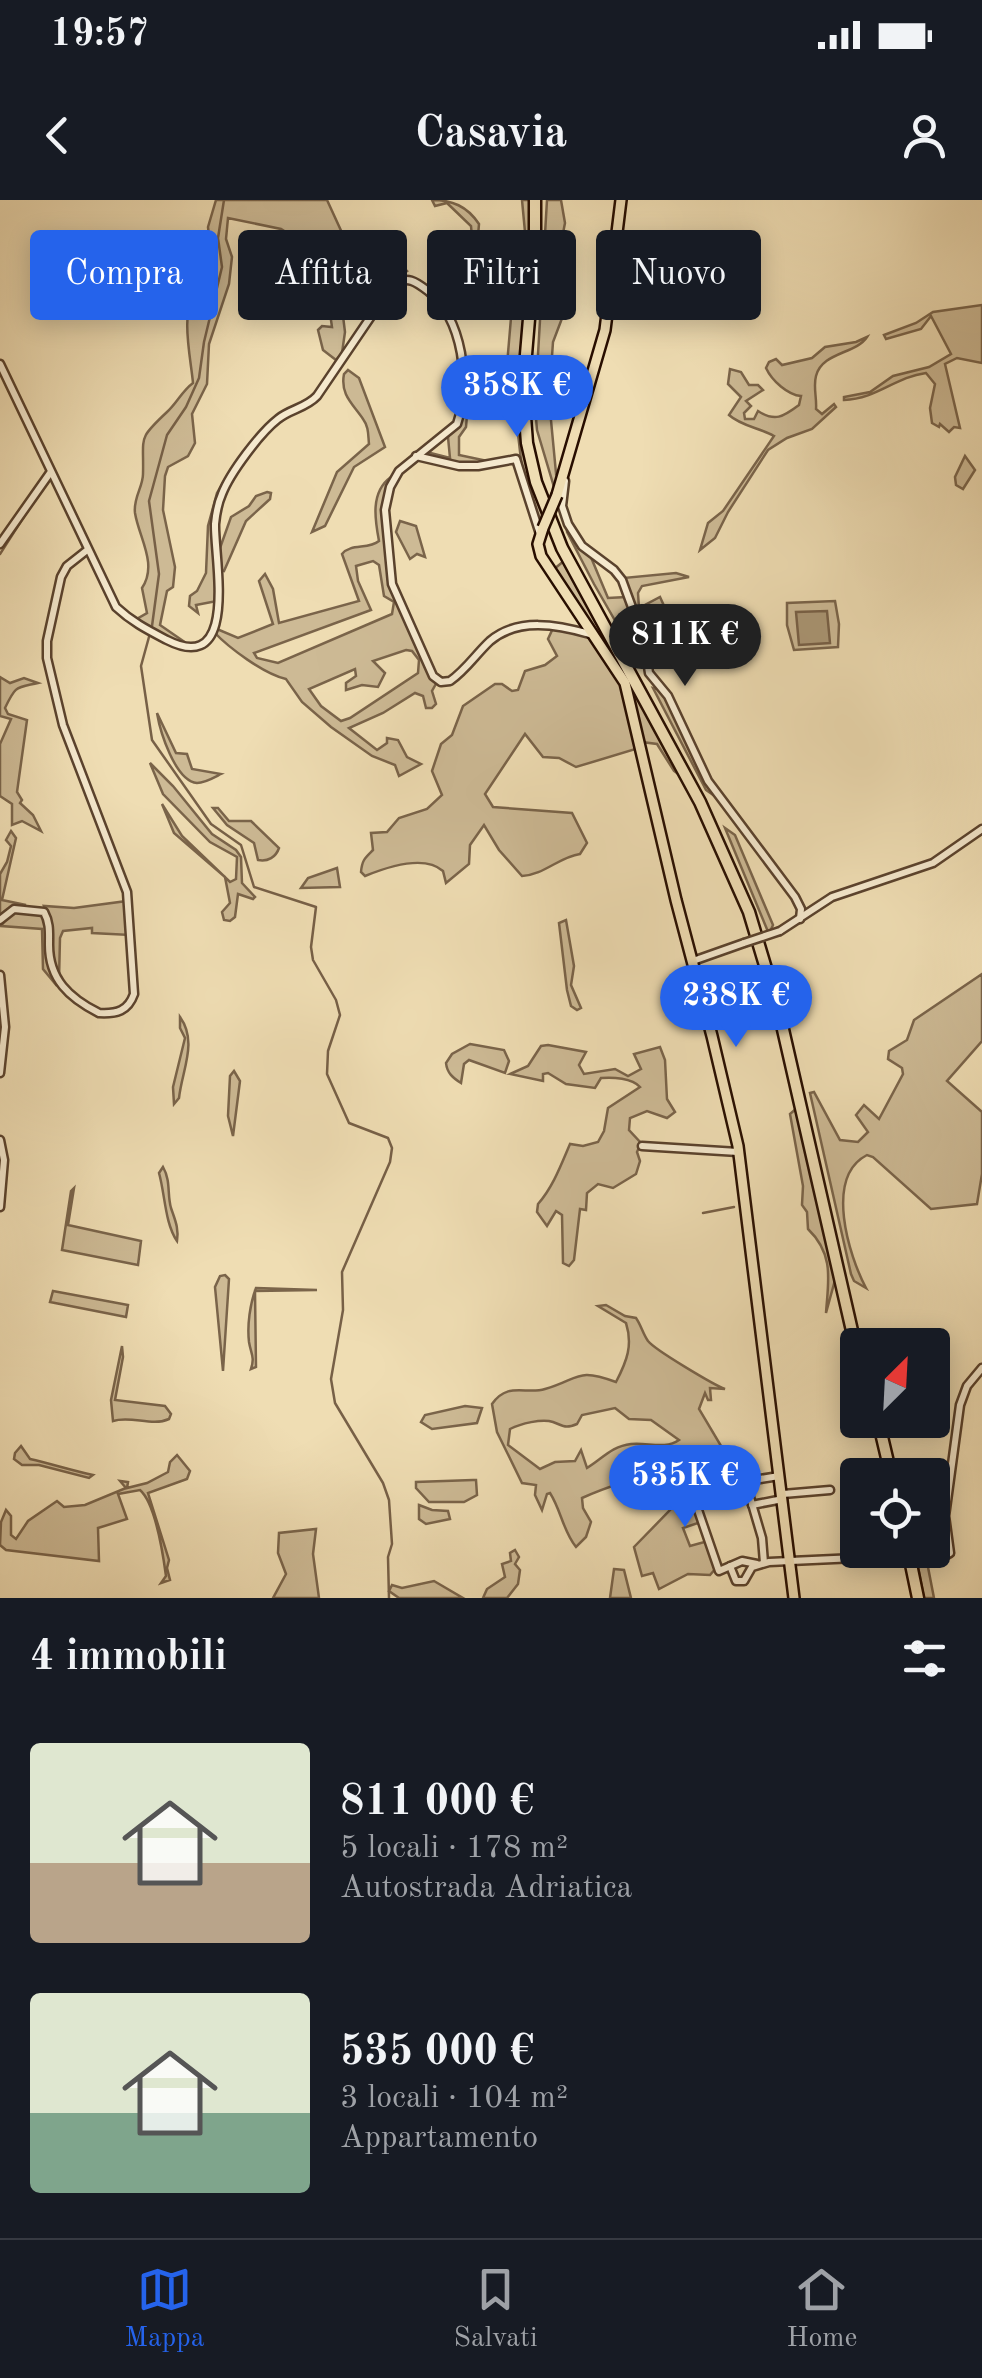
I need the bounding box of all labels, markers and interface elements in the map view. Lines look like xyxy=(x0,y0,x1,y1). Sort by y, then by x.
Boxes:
text: 19:57 xyxy=(50,16,149,54)
icon: back xyxy=(30,108,85,163)
icon: person xyxy=(897,108,952,163)
text: Casavia xyxy=(415,112,567,157)
chip: Compra xyxy=(30,230,218,320)
chip: Affitta xyxy=(238,230,407,320)
chip: Filtri xyxy=(427,230,576,320)
chip: Nuovo xyxy=(596,230,761,320)
pin: 358K € xyxy=(436,355,598,440)
text: 358K € xyxy=(463,371,571,403)
pin: 811K € xyxy=(604,604,766,689)
text: 811K € xyxy=(631,620,739,652)
pin: 238K € xyxy=(655,965,817,1050)
text: 238K € xyxy=(682,981,790,1013)
north arrow xyxy=(840,1328,950,1438)
map controls xyxy=(840,1328,950,1568)
pin: 535K € xyxy=(604,1445,766,1530)
button: locate xyxy=(840,1458,950,1568)
text: 535K € xyxy=(631,1461,739,1493)
icon: filters xyxy=(897,1631,952,1686)
text: 4 immobili xyxy=(30,1637,227,1679)
text: 811 000 € xyxy=(340,1782,534,1824)
icon: home xyxy=(110,1783,230,1903)
text: 5 locali · 178 m² xyxy=(340,1833,568,1865)
text: Autostrada Adriatica xyxy=(340,1873,632,1905)
text: 535 000 € xyxy=(340,2032,534,2074)
icon: home xyxy=(110,2033,230,2153)
text: 3 locali · 104 m² xyxy=(340,2083,568,2115)
text: Appartamento xyxy=(340,2123,538,2155)
tab: Mappa xyxy=(124,2262,205,2357)
tab: Salvati xyxy=(454,2262,537,2357)
tab: Home xyxy=(786,2262,857,2357)

